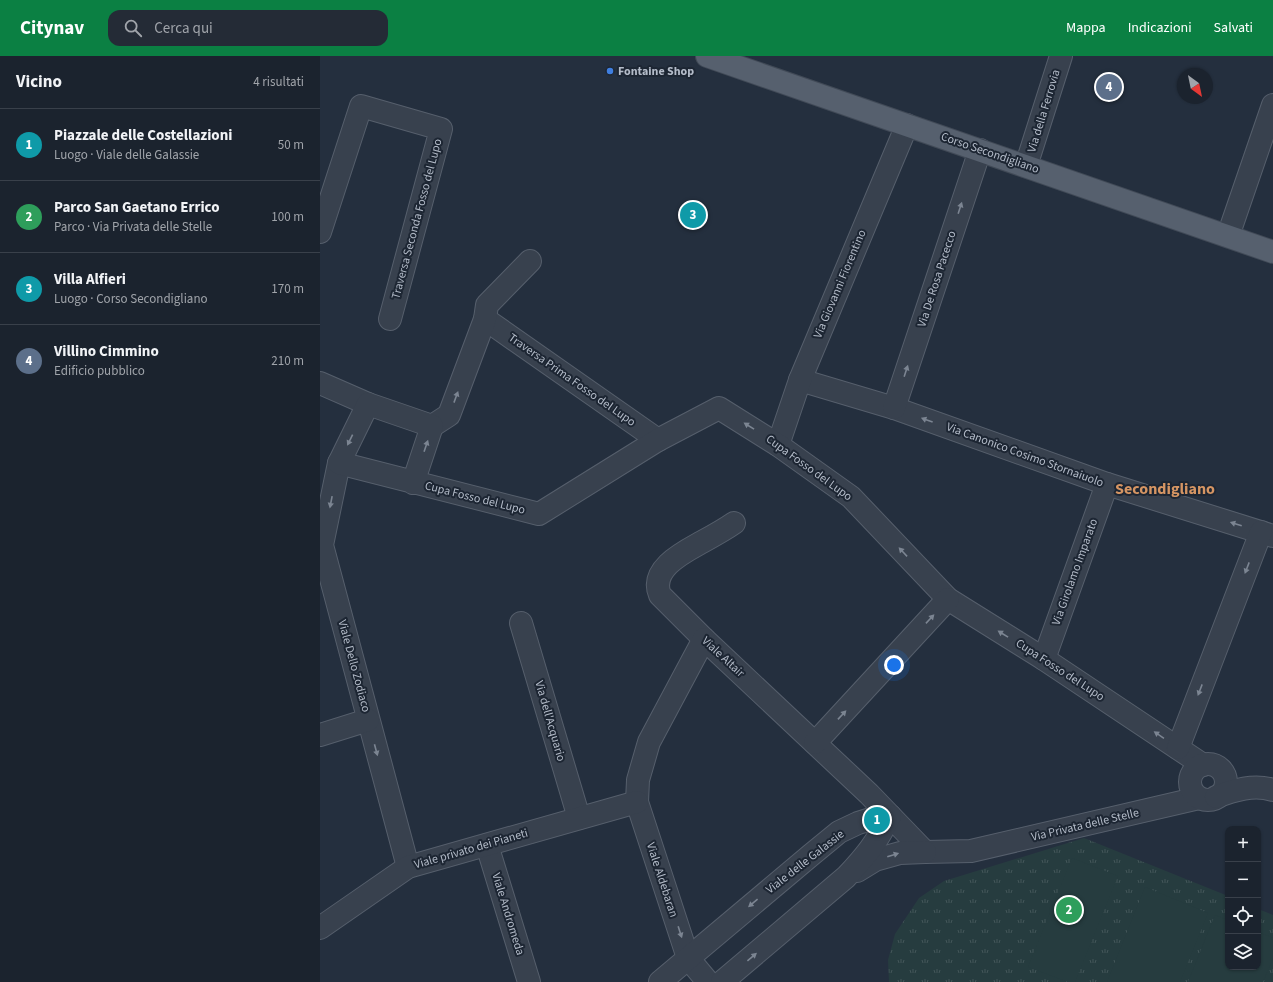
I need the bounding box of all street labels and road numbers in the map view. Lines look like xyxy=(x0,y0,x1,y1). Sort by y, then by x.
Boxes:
street label: Via della Ferrovia xyxy=(1023,68,1065,154)
street label: Corso Secondigliano xyxy=(939,128,1041,178)
street label: Traversa Seconda Fosso del Lupo xyxy=(387,137,447,301)
street label: Via Giovanni Fiorentino xyxy=(809,227,871,341)
street label: Via De Rosa Pacecco xyxy=(913,229,961,329)
street label: Traversa Prima Fosso del Lupo xyxy=(505,329,639,431)
street label: Via Canonico Cosimo Stornaiuolo xyxy=(944,419,1106,491)
street label: Cupa Fosso del Lupo xyxy=(762,431,856,505)
street label: Cupa Fosso del Lupo xyxy=(423,477,527,519)
street label: Via Girolamo Imparato xyxy=(1048,516,1102,628)
street label: Viale Dello Zodiaco xyxy=(333,618,375,714)
street label: Viale Altair xyxy=(698,633,749,682)
street label: Cupa Fosso del Lupo xyxy=(1012,635,1108,705)
street label: Via dell'Acquario xyxy=(530,679,570,763)
street label: Via Privata delle Stelle xyxy=(1029,804,1141,846)
street label: Viale privato dei Pianeti xyxy=(412,825,530,873)
street label: Viale delle Galassie xyxy=(762,826,848,898)
street label: Viale Aldebaran xyxy=(642,840,682,920)
street label: Viale Andromeda xyxy=(487,871,529,957)

